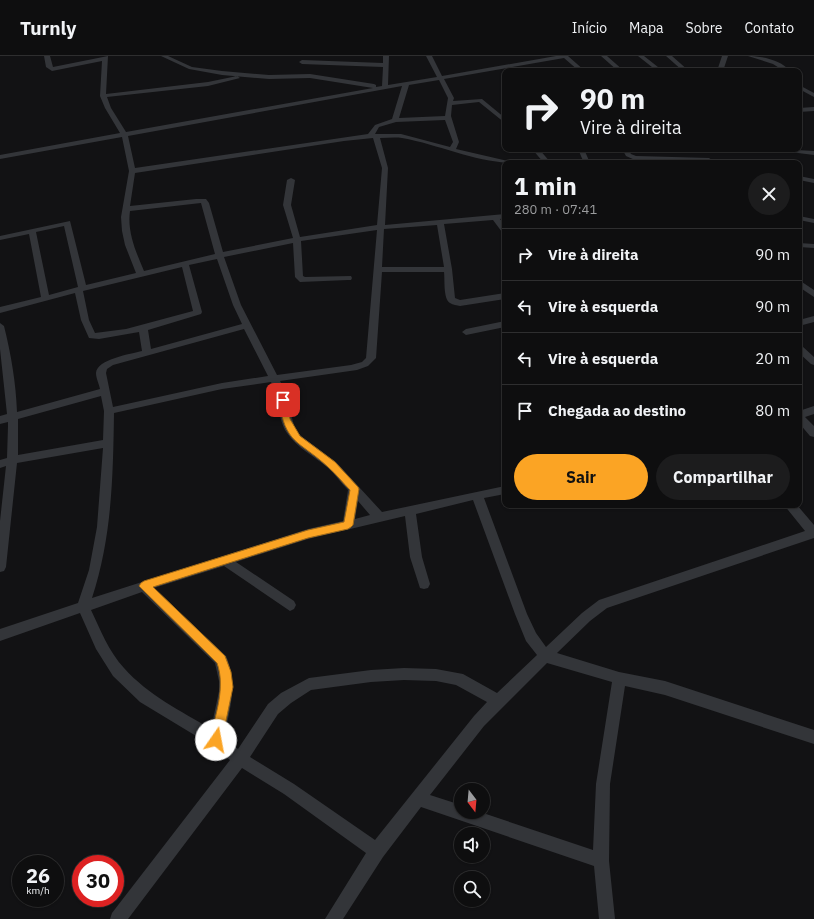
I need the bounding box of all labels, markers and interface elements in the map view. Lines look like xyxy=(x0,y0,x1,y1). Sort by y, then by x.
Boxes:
text: Turnly xyxy=(20,16,76,40)
text: Início xyxy=(572,19,607,37)
text: Mapa xyxy=(629,19,664,37)
text: Sobre xyxy=(686,19,722,37)
text: Contato xyxy=(744,19,794,37)
text: 90 m xyxy=(580,80,645,117)
icon: right xyxy=(514,84,566,136)
text: Vire à direita xyxy=(580,116,682,139)
text: 1 min xyxy=(514,170,577,202)
button: close xyxy=(748,173,790,215)
text: 280 m · 07:41 xyxy=(514,201,597,218)
icon: right xyxy=(514,244,536,266)
text: Vire à direita xyxy=(548,245,638,264)
text: 90 m xyxy=(755,245,790,264)
icon: left xyxy=(514,296,536,318)
text: Vire à esquerda xyxy=(548,297,658,316)
text: 90 m xyxy=(755,297,790,316)
icon: left xyxy=(514,348,536,370)
text: Vire à esquerda xyxy=(548,349,658,368)
text: 20 m xyxy=(755,349,790,368)
pin xyxy=(266,383,300,417)
icon: arrive xyxy=(272,389,294,411)
icon: arrive xyxy=(514,400,536,422)
text: Chegada ao destino xyxy=(548,401,686,420)
text: 80 m xyxy=(755,401,790,420)
button: Sair xyxy=(514,454,648,500)
button: Compartilhar xyxy=(656,454,790,500)
position arrow xyxy=(195,719,237,761)
north arrow xyxy=(454,783,490,819)
map controls xyxy=(454,783,490,907)
button: sound xyxy=(454,827,490,863)
speed limit sign: 30 xyxy=(72,855,124,907)
text: 26 xyxy=(26,862,50,889)
button: search xyxy=(454,871,490,907)
text: km/h xyxy=(26,884,50,897)

